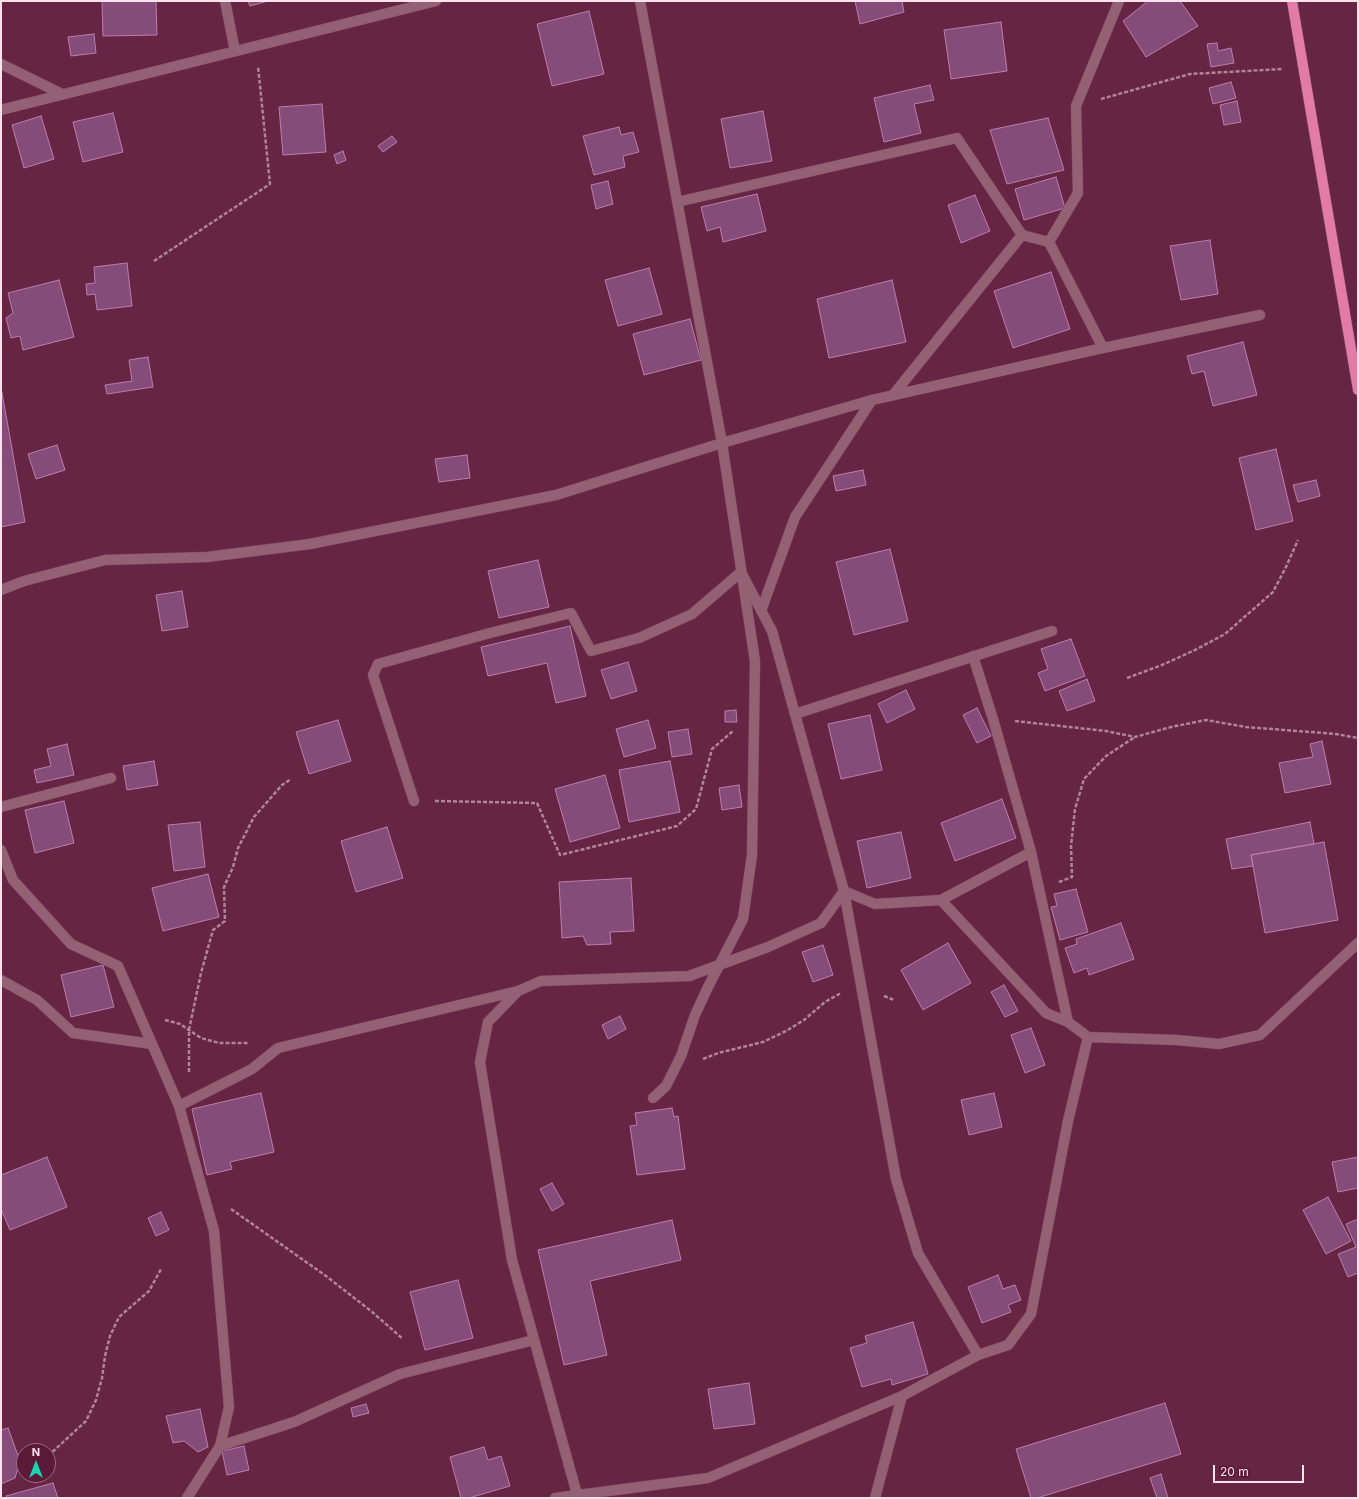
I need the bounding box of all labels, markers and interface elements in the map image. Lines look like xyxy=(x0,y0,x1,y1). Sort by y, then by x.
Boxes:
north arrow xyxy=(16,1443,56,1483)
text: N xyxy=(32,1445,40,1459)
scale bar xyxy=(1215,1457,1306,1483)
text: 20 m xyxy=(1220,1464,1249,1479)

